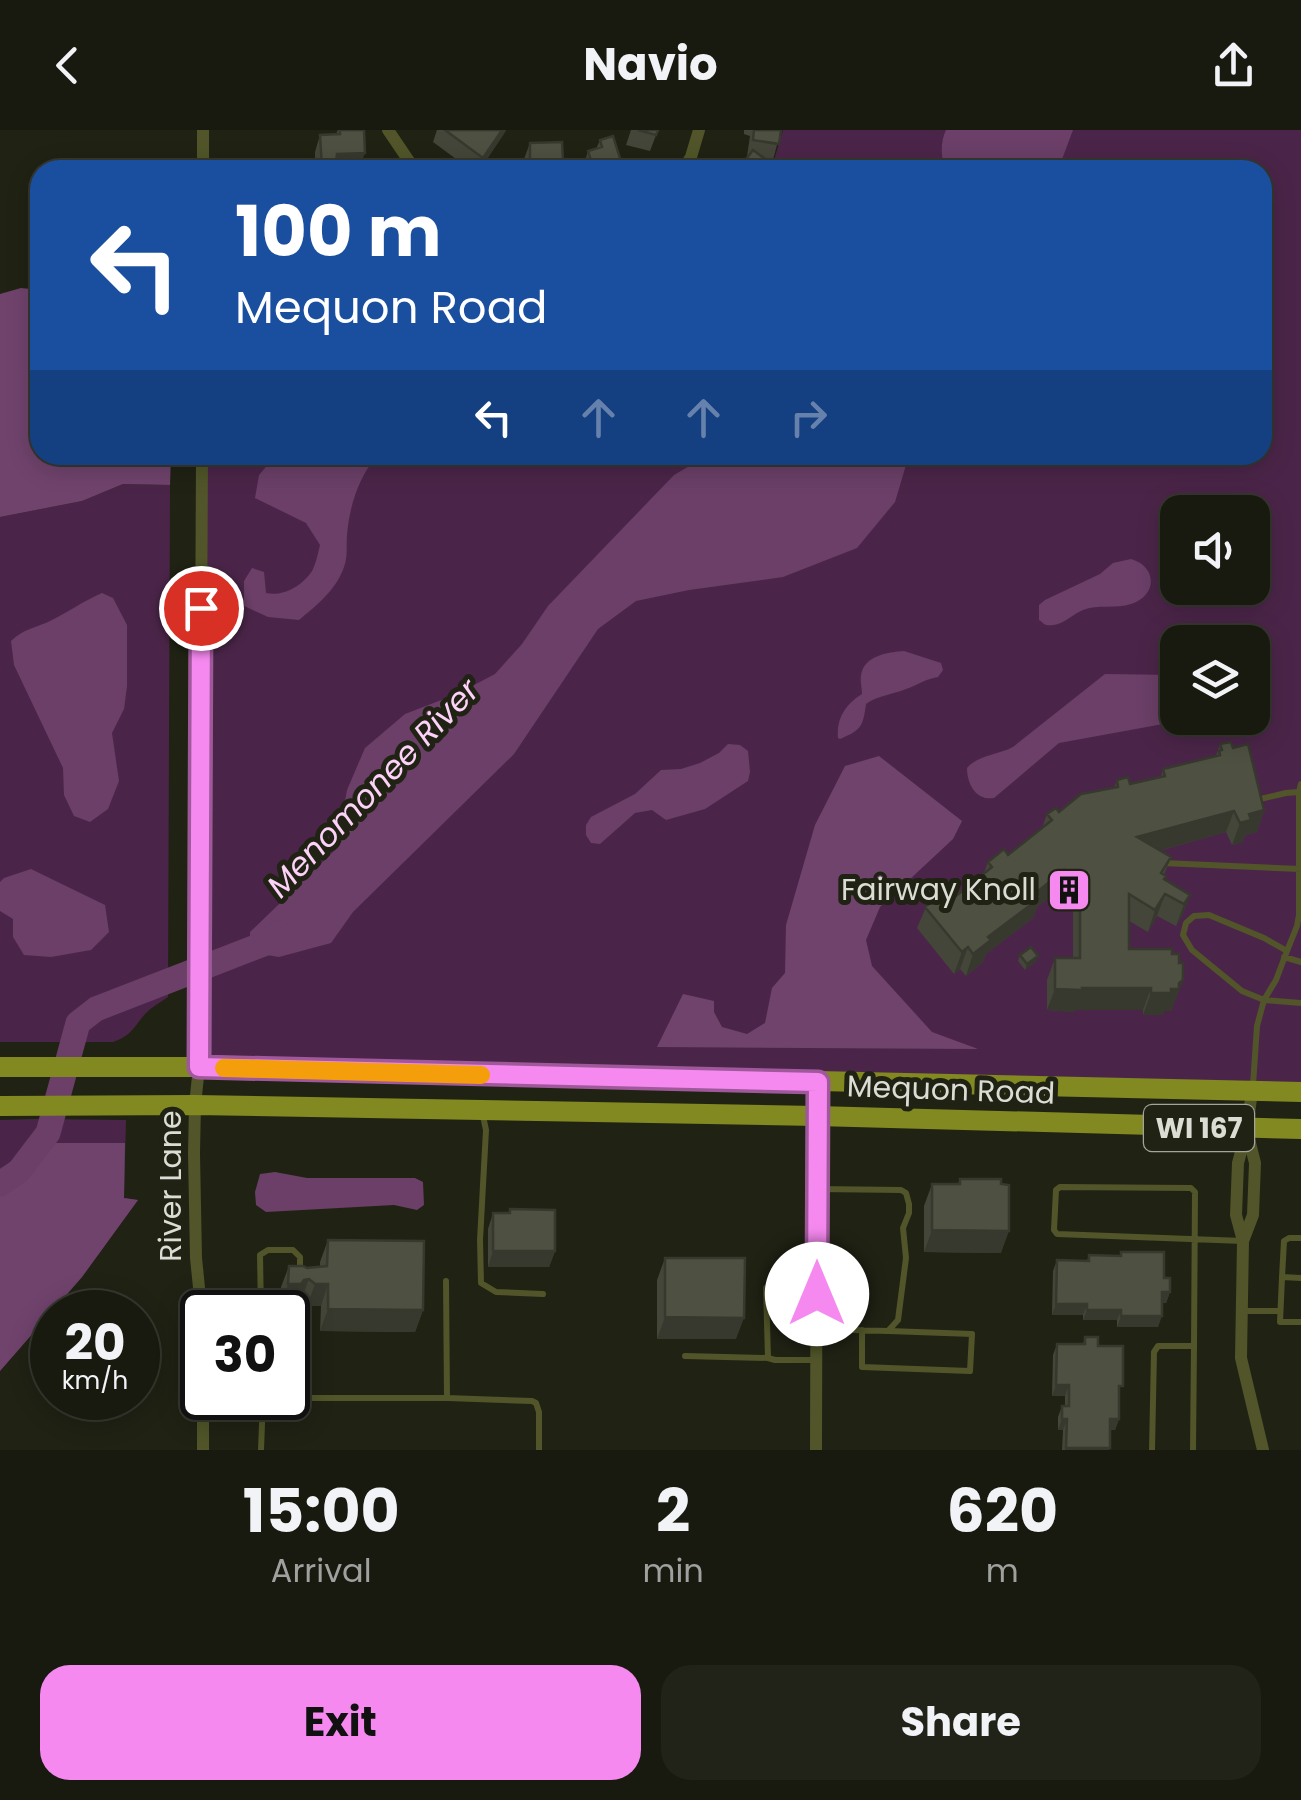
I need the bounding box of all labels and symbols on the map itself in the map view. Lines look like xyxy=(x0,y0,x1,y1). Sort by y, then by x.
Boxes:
pin xyxy=(159,566,244,651)
water label: Menomonee River xyxy=(256,667,490,907)
building icon: Fairway Knoll xyxy=(1046,867,1092,913)
place label: Fairway Knoll xyxy=(841,868,1036,911)
street label: Mequon Road xyxy=(846,1064,1056,1115)
road number: WI 167 xyxy=(1144,1105,1254,1151)
street label: River Lane xyxy=(149,1110,192,1262)
position arrow xyxy=(765,1242,869,1346)
speed limit sign: 30 xyxy=(180,1290,310,1420)

